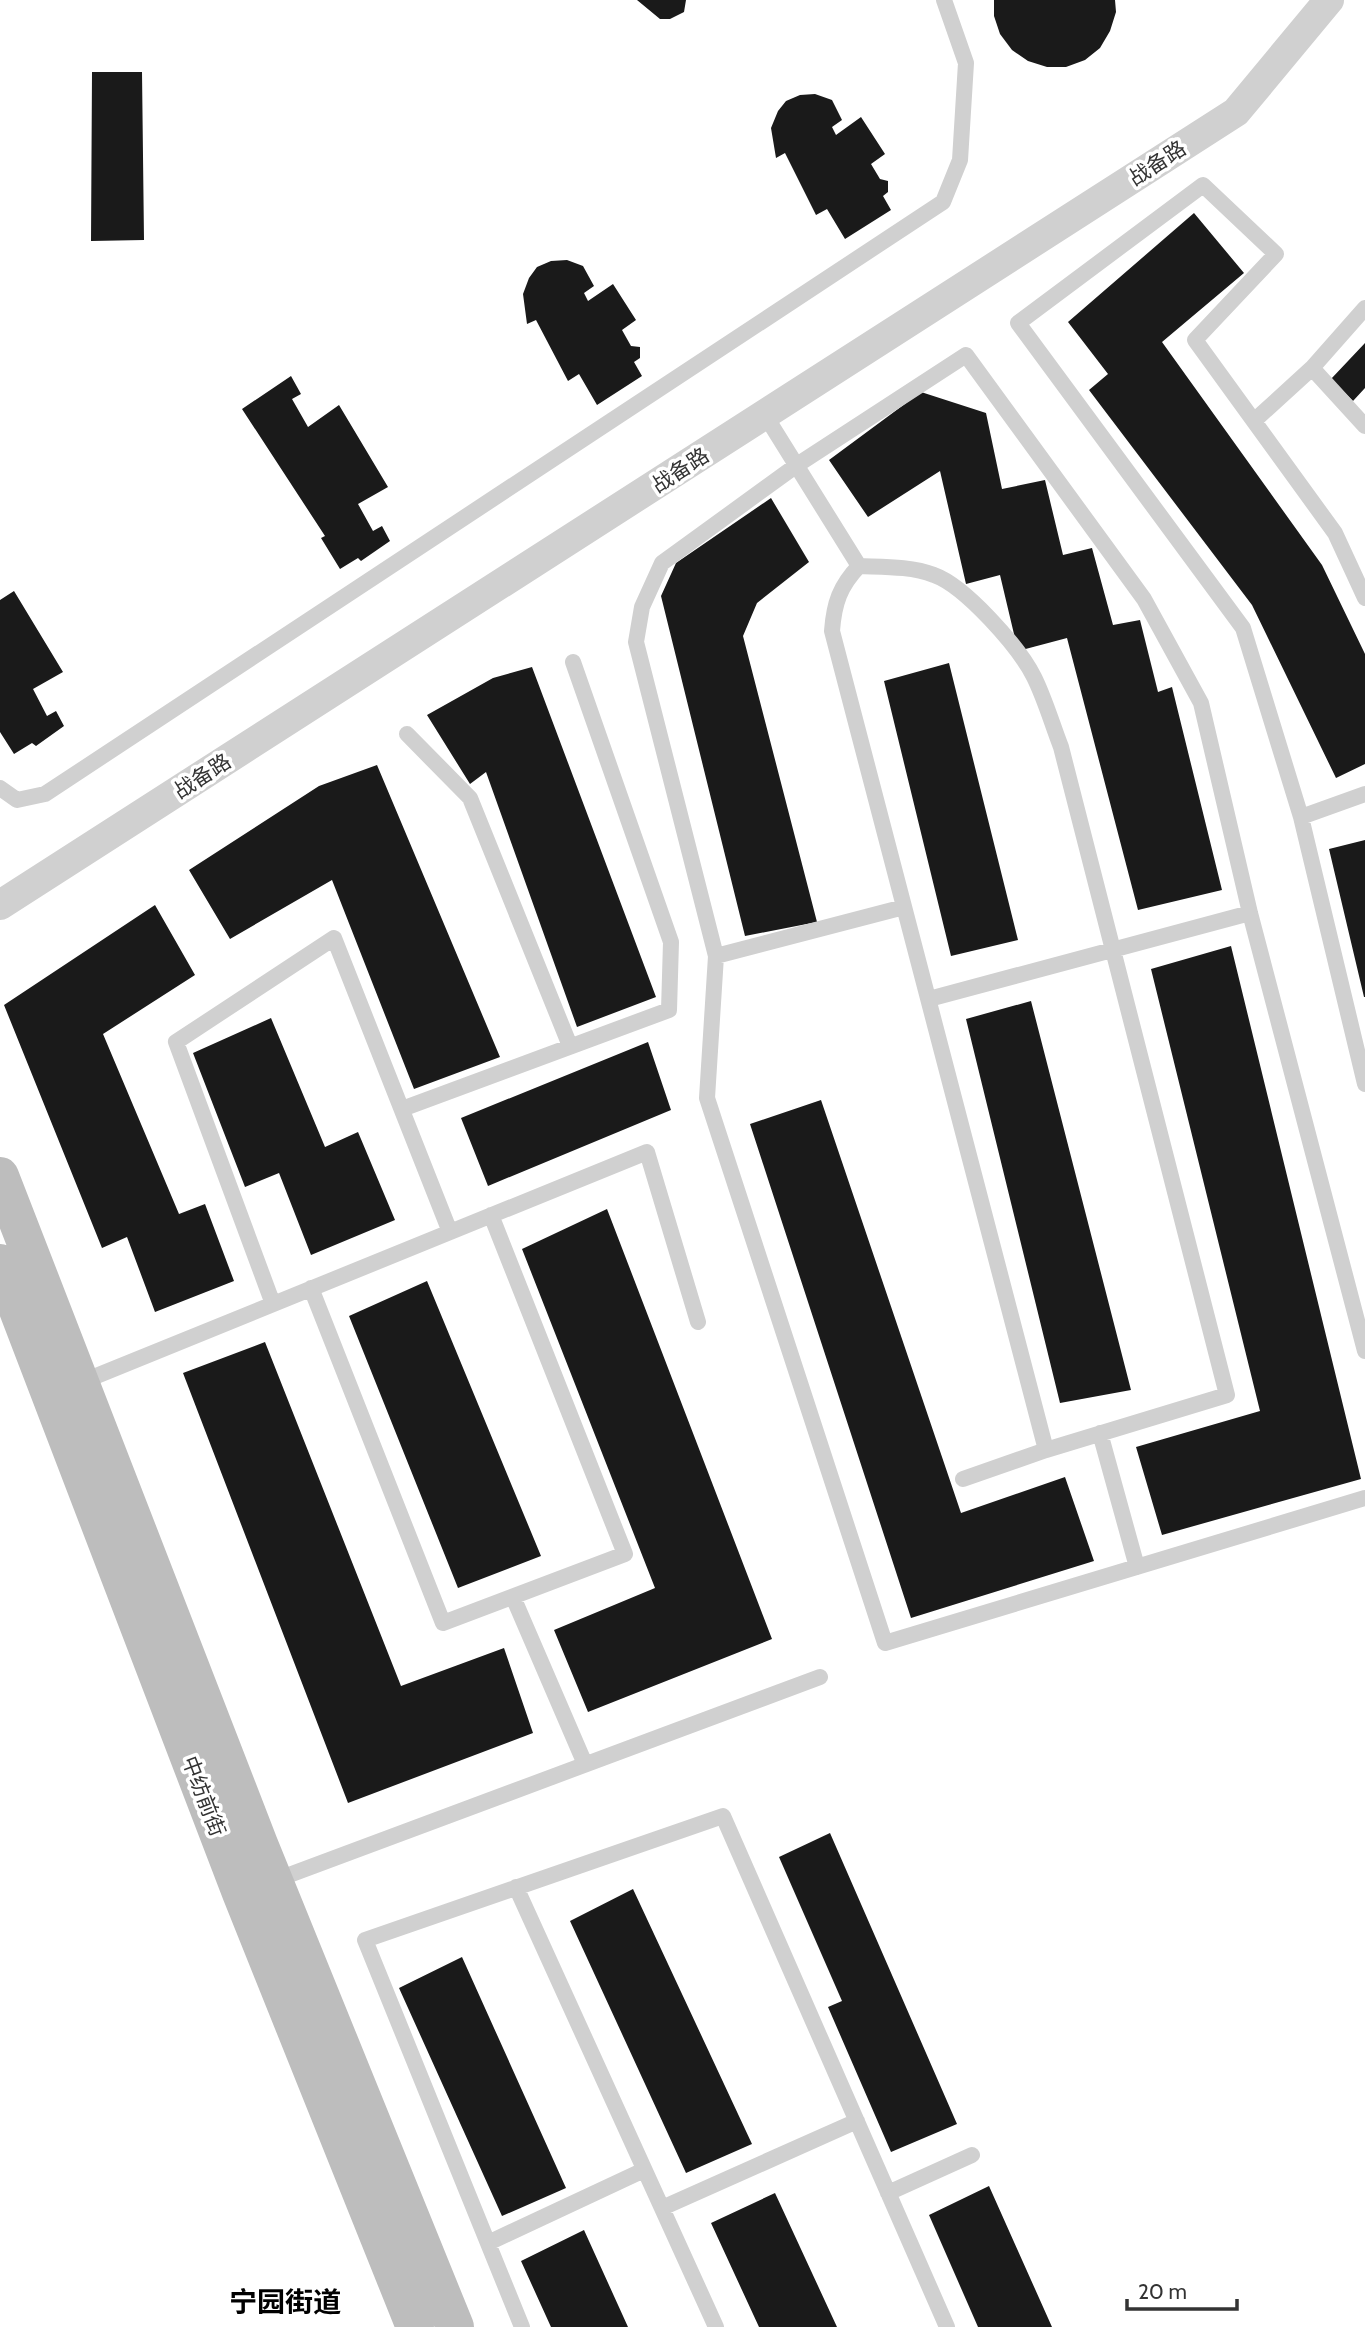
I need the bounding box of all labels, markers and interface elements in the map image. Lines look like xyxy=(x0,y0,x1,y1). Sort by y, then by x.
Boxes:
street label: 战备路 xyxy=(1124,135,1190,191)
street label: 战备路 xyxy=(647,442,713,498)
street label: 战备路 xyxy=(169,748,235,804)
street label: 中纺前街 xyxy=(177,1752,231,1840)
scale bar xyxy=(1127,2268,1237,2312)
text: 20 m xyxy=(1138,2279,1187,2304)
district label: 宁园街道 xyxy=(229,2285,341,2319)

